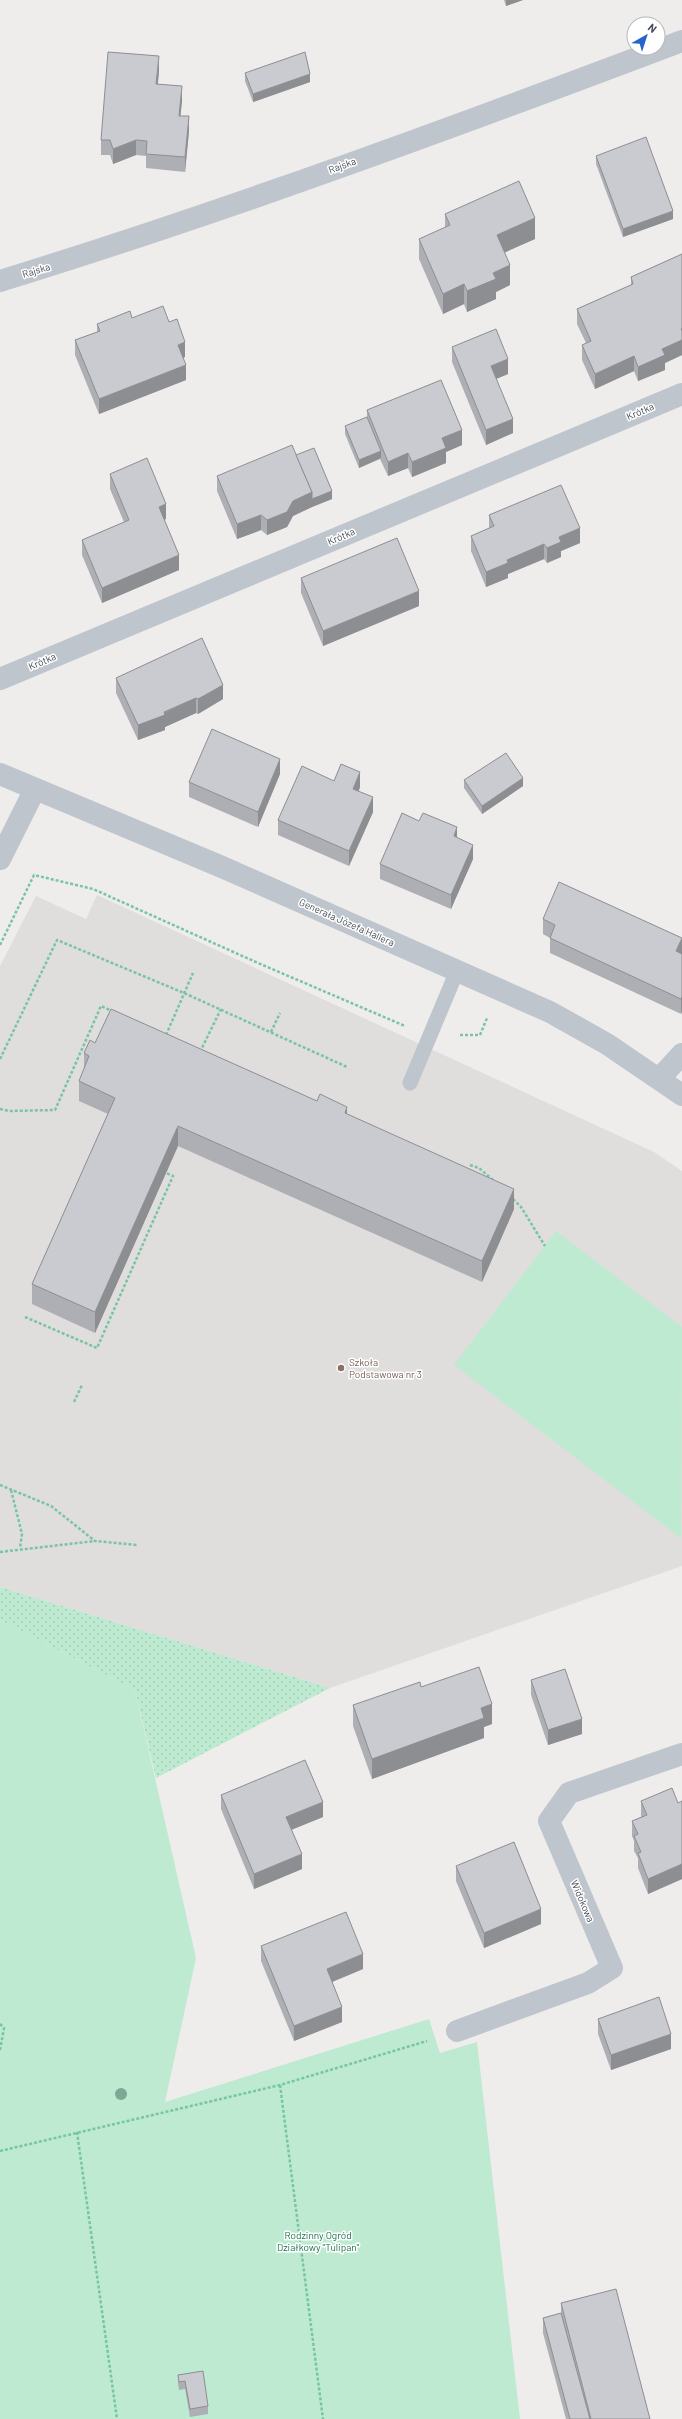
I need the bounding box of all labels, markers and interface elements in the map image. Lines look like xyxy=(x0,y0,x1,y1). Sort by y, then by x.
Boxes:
north arrow xyxy=(626,16,666,56)
text: N xyxy=(646,20,660,35)
street label: Rajska xyxy=(327,154,357,176)
street label: Rajska xyxy=(21,260,51,280)
street label: Krótka xyxy=(624,400,656,422)
street label: Krótka xyxy=(325,525,357,547)
street label: Krótka xyxy=(26,650,58,672)
street label: Generała Józefa Hallera xyxy=(298,896,396,948)
place label: Szkoła Podstawowa nr 3 xyxy=(349,1356,422,1380)
marker: Szkoła Podstawowa nr 3 xyxy=(336,1363,346,1373)
street label: Widokowa xyxy=(569,1878,597,1924)
park label: Rodzinny Ogród Działkowy "Tulipan" xyxy=(277,2229,359,2253)

